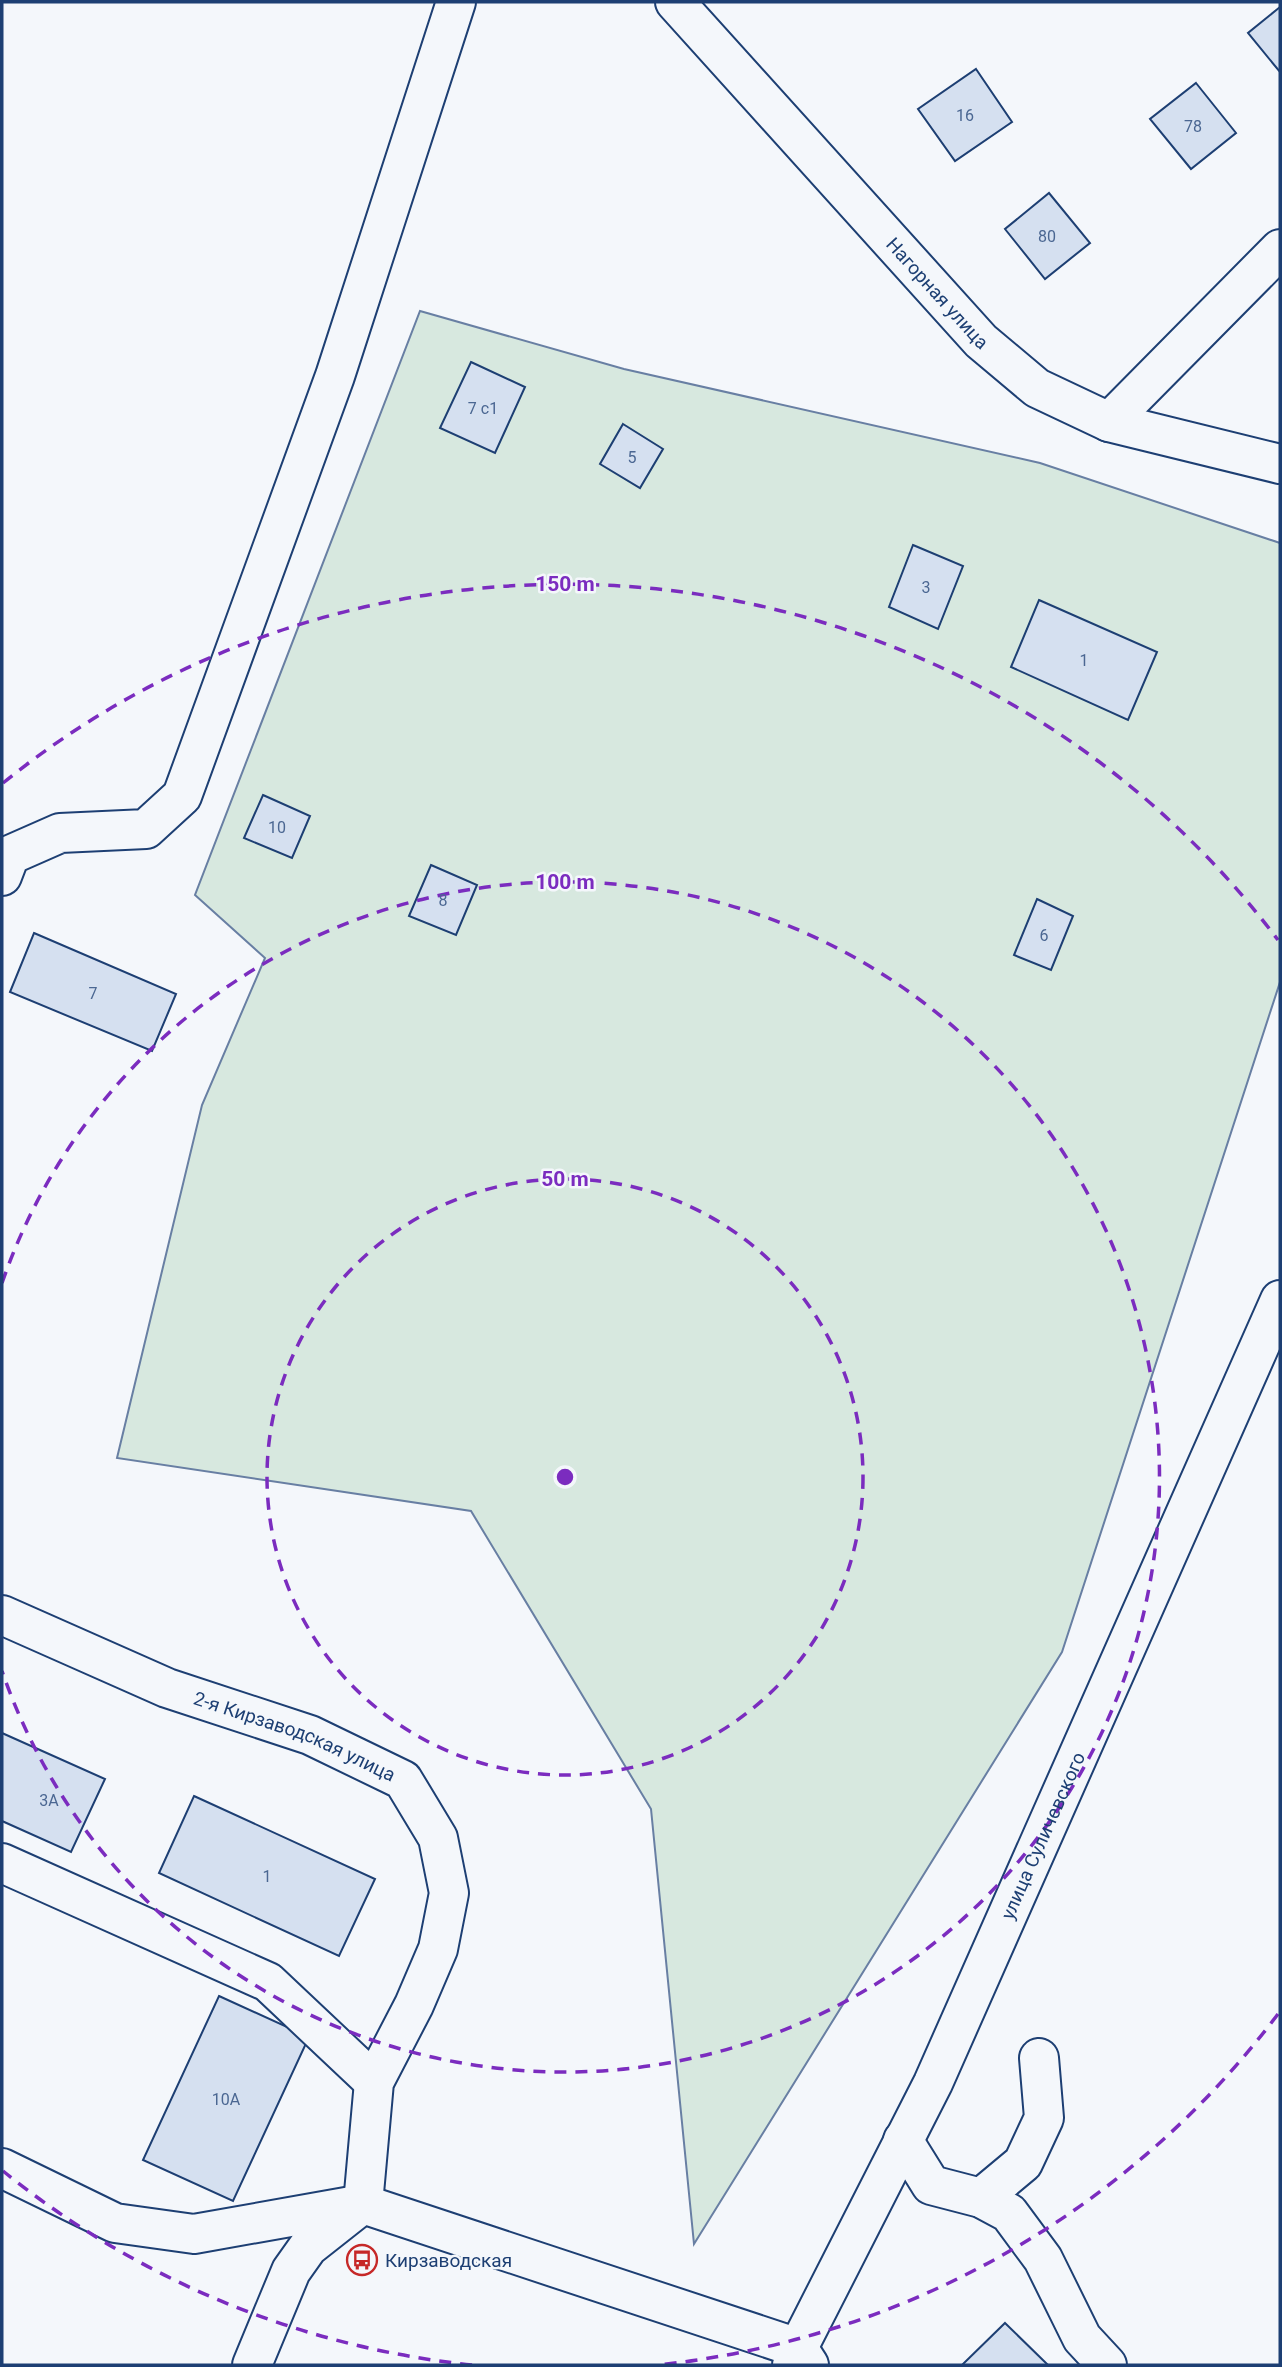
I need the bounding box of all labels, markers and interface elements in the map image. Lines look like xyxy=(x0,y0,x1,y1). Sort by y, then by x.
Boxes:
house number: 16 xyxy=(956,106,974,125)
house number: 78 xyxy=(1184,117,1202,136)
house number: 80 xyxy=(1038,227,1056,246)
street label: Нагорная улица xyxy=(881,233,993,354)
house number: 7 с1 xyxy=(468,399,498,418)
house number: 5 xyxy=(628,448,637,467)
text: 150 m xyxy=(535,572,595,596)
house number: 3 xyxy=(922,578,931,597)
house number: 1 xyxy=(1080,651,1089,670)
house number: 10 xyxy=(268,818,286,837)
text: 100 m xyxy=(535,870,595,894)
house number: 8 xyxy=(439,891,448,910)
house number: 6 xyxy=(1040,926,1049,945)
house number: 7 xyxy=(89,984,98,1003)
text: 50 m xyxy=(541,1167,589,1191)
centre of rings xyxy=(553,1465,577,1489)
street label: 2-я Кирзаводская улица xyxy=(191,1687,399,1787)
street label: улица Суличевского xyxy=(996,1749,1090,1923)
house number: 3А xyxy=(39,1791,59,1810)
house number: 1 xyxy=(263,1867,272,1886)
house number: 10А xyxy=(212,2090,241,2109)
bus stop icon: Кирзаводская xyxy=(345,2243,379,2277)
place label: Кирзаводская xyxy=(385,2249,512,2272)

